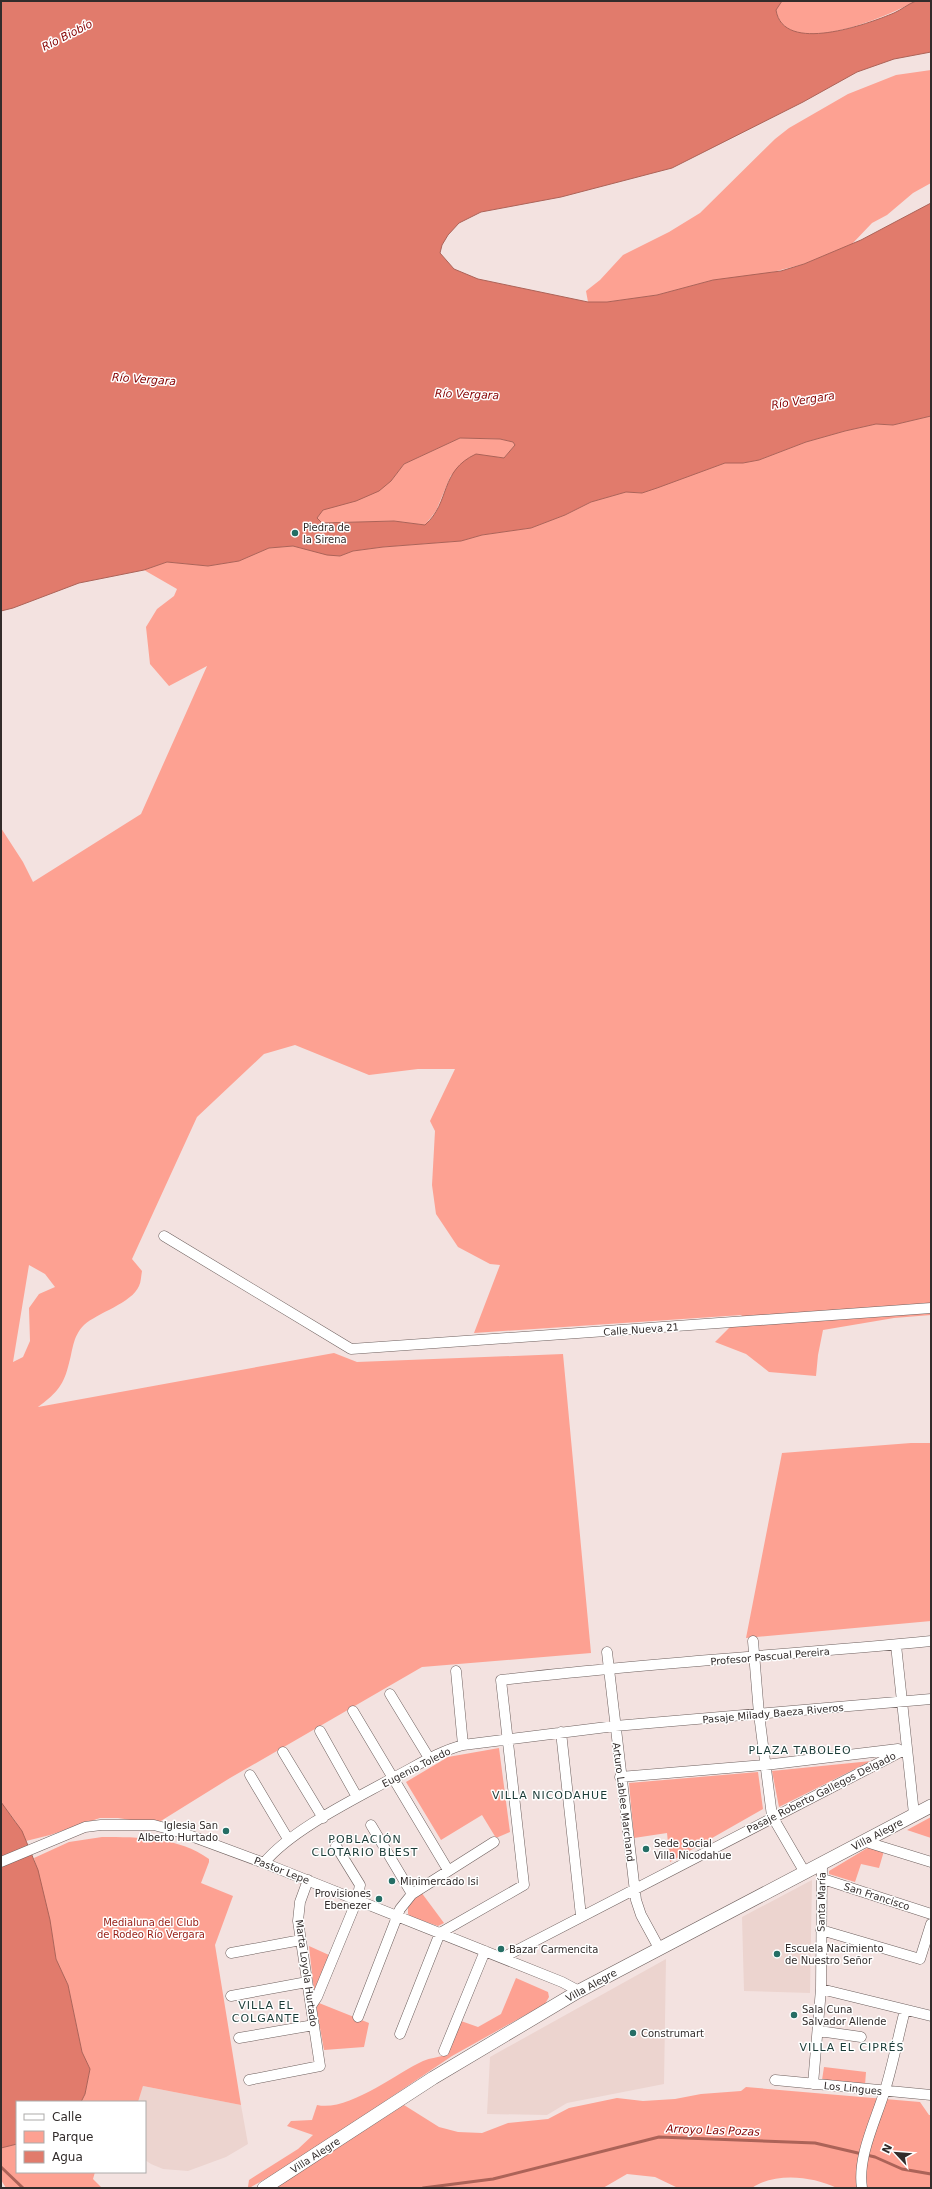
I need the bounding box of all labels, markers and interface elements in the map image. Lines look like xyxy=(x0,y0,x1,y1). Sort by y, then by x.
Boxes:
water label: Río Biobío xyxy=(40,17,95,54)
water label: Río Vergara xyxy=(112,371,177,388)
water label: Río Vergara xyxy=(435,387,499,402)
water label: Río Vergara xyxy=(770,389,836,412)
place label: Piedra de la Sirena xyxy=(303,522,350,545)
marker: Piedra de la Sirena xyxy=(290,528,300,538)
street label: Calle Nueva 21 xyxy=(603,1321,679,1338)
street label: Profesor Pascual Pereira xyxy=(710,1646,830,1667)
street label: Pasaje Milady Baeza Riveros xyxy=(702,1702,844,1725)
street label: Arturo Lablee Marchand xyxy=(611,1742,636,1862)
district label: PLAZA TABOLEO xyxy=(748,1744,852,1757)
street label: Eugenio Toledo xyxy=(380,1745,452,1789)
street label: Pasaje Roberto Gallegos Delgado xyxy=(745,1750,898,1835)
district label: VILLA NICODAHUE xyxy=(492,1789,608,1802)
street label: Villa Alegre xyxy=(850,1816,905,1853)
place label: Iglesia San Alberto Hurtado xyxy=(138,1820,218,1843)
marker: Iglesia San Alberto Hurtado xyxy=(221,1826,231,1836)
district label: POBLACIÓN CLOTARIO BLEST xyxy=(312,1833,418,1859)
place label: Sede Social Villa Nicodahue xyxy=(654,1838,731,1861)
marker: Sede Social Villa Nicodahue xyxy=(641,1844,651,1854)
street label: Pastor Lepe xyxy=(253,1855,311,1886)
street label: Santa María xyxy=(815,1872,828,1932)
marker: Minimercado Isi xyxy=(387,1876,397,1886)
place label: Minimercado Isi xyxy=(400,1876,479,1887)
street label: San Francisco xyxy=(842,1881,911,1912)
place label: Provisiones Ebenezer xyxy=(315,1888,372,1911)
marker: Provisiones Ebenezer xyxy=(374,1894,384,1904)
park label: Medialuna del Club de Rodeo Río Vergara xyxy=(97,1917,205,1940)
street label: Marta Loyola Hurtado xyxy=(294,1919,319,2027)
place label: Escuela Nacimiento de Nuestro Señor xyxy=(785,1943,884,1966)
marker: Bazar Carmencita xyxy=(496,1944,506,1954)
place label: Bazar Carmencita xyxy=(509,1944,598,1955)
marker: Escuela Nacimiento de Nuestro Señor xyxy=(772,1949,782,1959)
street label: Villa Alegre xyxy=(564,1967,619,2004)
district label: VILLA EL COLGANTE xyxy=(232,1999,300,2025)
place label: Sala Cuna Salvador Allende xyxy=(802,2004,886,2027)
marker: Sala Cuna Salvador Allende xyxy=(789,2010,799,2020)
marker: Construmart xyxy=(628,2028,638,2038)
place label: Construmart xyxy=(641,2028,704,2039)
district label: VILLA EL CIPRÉS xyxy=(799,2041,905,2054)
street label: Los Lingues xyxy=(823,2080,883,2097)
legend xyxy=(16,2101,146,2173)
text: Calle xyxy=(52,2110,82,2124)
water label: Arroyo Las Pozas xyxy=(665,2122,760,2139)
text: Parque xyxy=(52,2130,93,2144)
north arrow xyxy=(876,2133,916,2173)
street label: Villa Alegre xyxy=(289,2135,342,2175)
text: N xyxy=(880,2142,895,2156)
text: Agua xyxy=(52,2150,83,2164)

